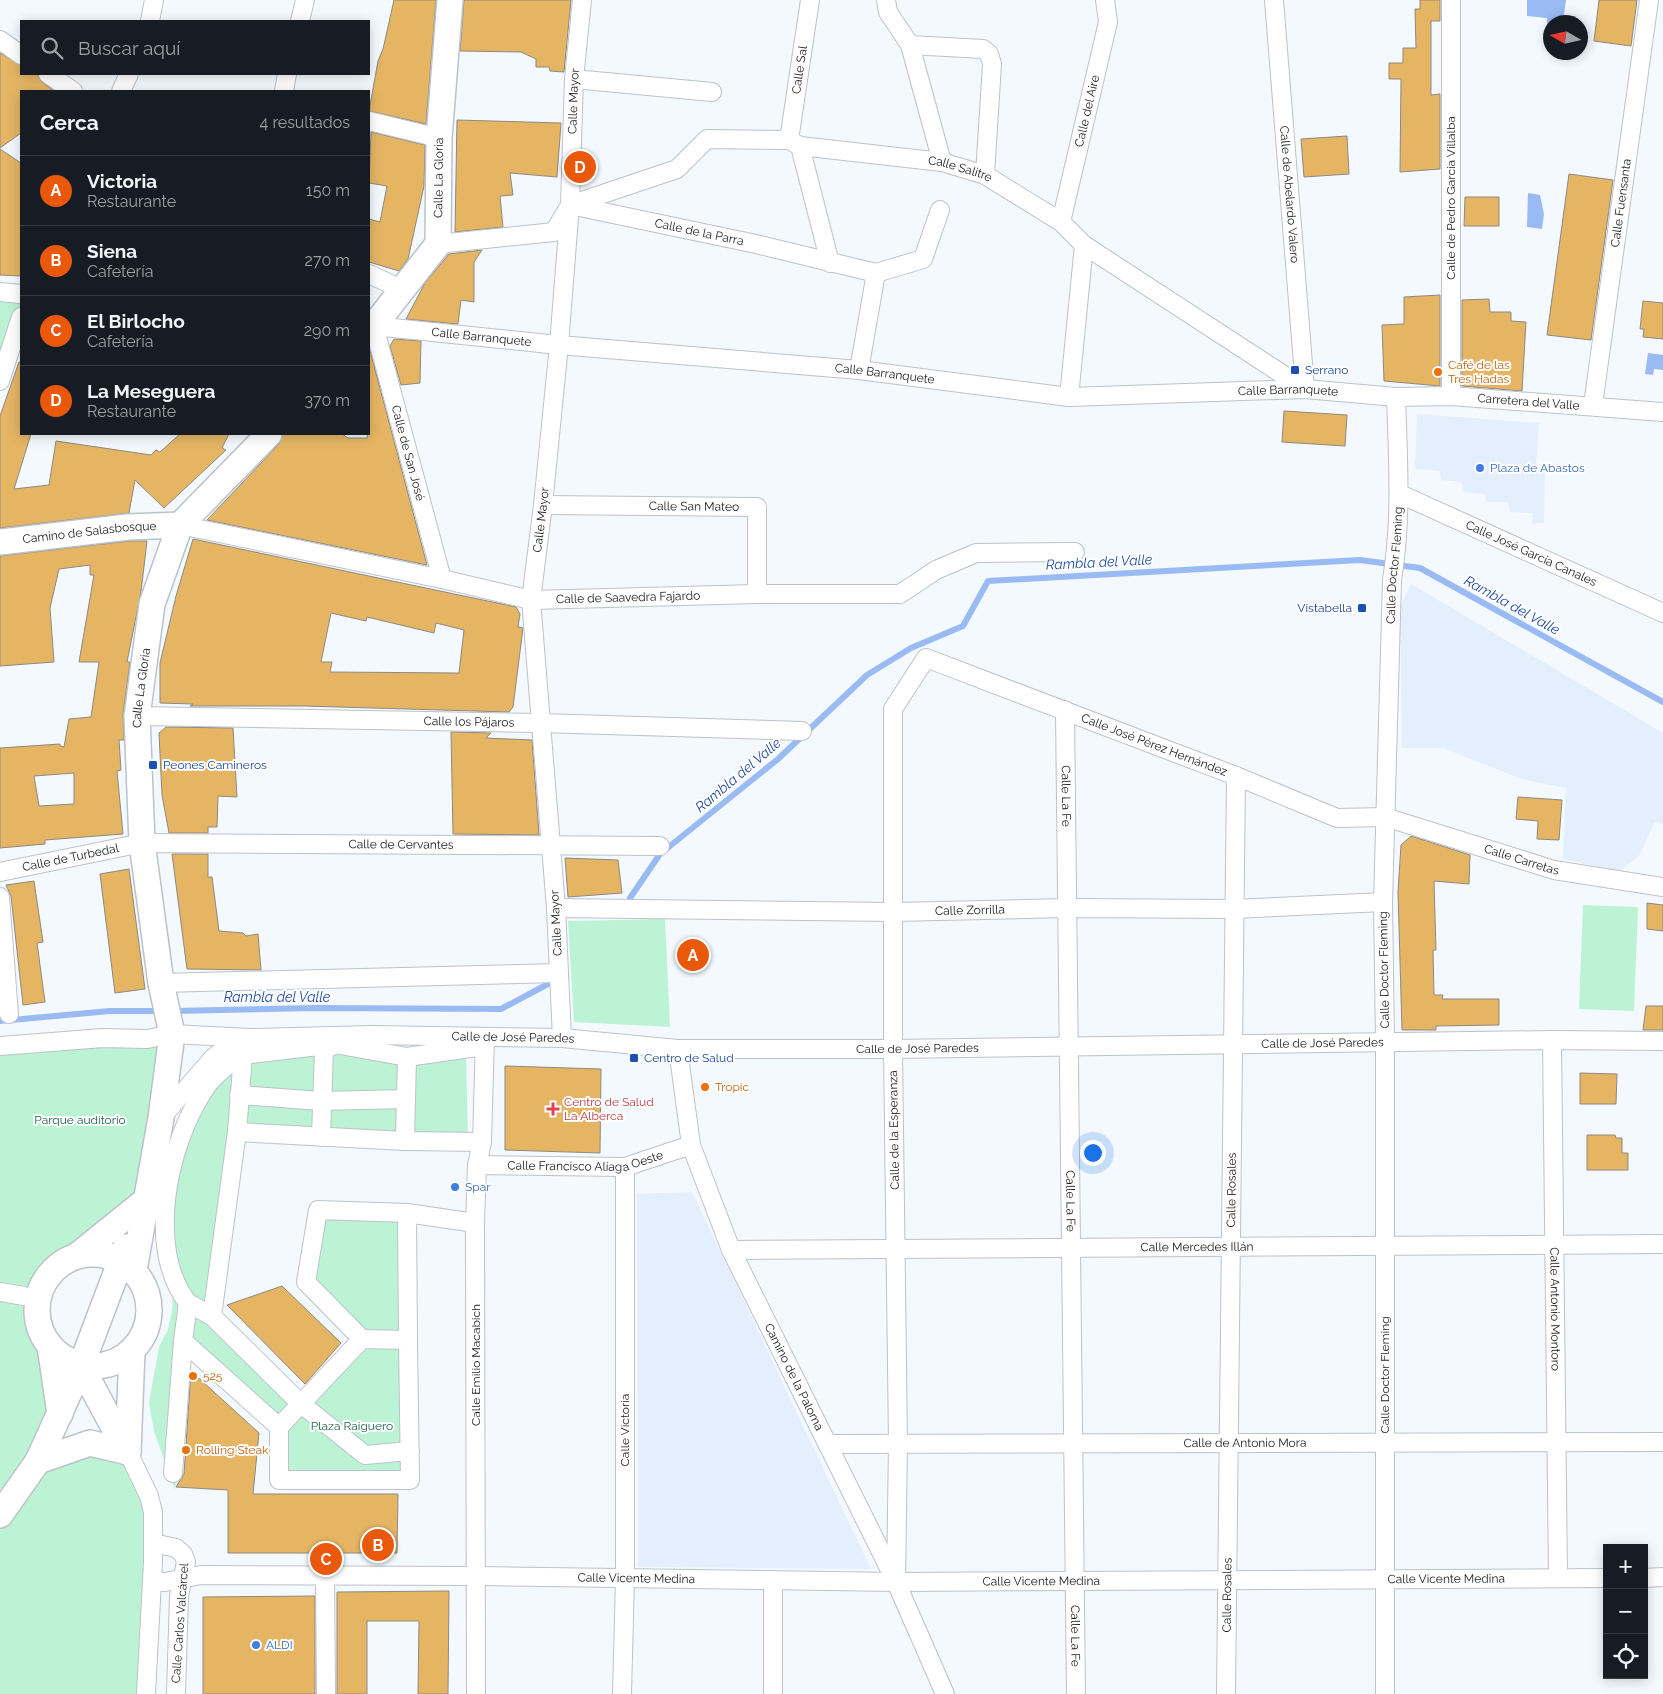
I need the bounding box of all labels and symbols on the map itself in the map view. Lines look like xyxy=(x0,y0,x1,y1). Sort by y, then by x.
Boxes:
north arrow xyxy=(1543,15,1588,60)
street label: Calle Sal xyxy=(789,44,810,95)
street label: Calle Mayor xyxy=(565,67,582,134)
street label: Calle del Aire xyxy=(1072,74,1102,148)
street label: Calle de Pedro Garcia Villalba xyxy=(1444,116,1458,280)
street label: Calle de Abelardo Valero xyxy=(1277,125,1302,264)
street label: Calle La Gloria xyxy=(431,138,446,218)
pin: D xyxy=(564,148,596,186)
street label: Calle Salitre xyxy=(927,153,995,185)
street label: Calle Fuensanta xyxy=(1608,158,1634,248)
street label: Calle de la Parra xyxy=(653,216,745,248)
street label: Calle Barranquete xyxy=(431,325,532,349)
place label: Café de las Tres Hadas xyxy=(1448,358,1510,386)
street label: Calle Barranquete xyxy=(834,361,935,387)
place label: Serrano xyxy=(1305,363,1348,377)
marker: Serrano xyxy=(1289,364,1301,376)
marker: Café de las Tres Hadas xyxy=(1432,366,1444,378)
street label: Calle Barranquete xyxy=(1238,382,1339,399)
street label: Carretera del Valle xyxy=(1477,391,1580,413)
street label: Calle de San José xyxy=(389,404,427,502)
place label: Plaza de Abastos xyxy=(1490,461,1585,475)
marker: Plaza de Abastos xyxy=(1474,462,1486,474)
street label: Calle Mayor xyxy=(530,486,552,553)
street label: Calle San Mateo xyxy=(649,499,739,514)
street label: Calle Doctor Fleming xyxy=(1384,507,1405,624)
street label: Calle José García Canales xyxy=(1464,518,1599,589)
street label: Camino de Salasbosque xyxy=(22,519,157,546)
water label: Rambla del Valle xyxy=(1045,551,1153,573)
water label: Rambla del Valle xyxy=(1461,572,1563,638)
street label: Calle de Saavedra Fajardo xyxy=(556,589,700,606)
place label: Vistabella xyxy=(1297,601,1352,615)
marker: Vistabella xyxy=(1356,602,1368,614)
street label: Calle La Gloria xyxy=(130,647,153,728)
street label: Calle José Pérez Hernández xyxy=(1079,711,1229,779)
street label: Calle los Pájaros xyxy=(423,714,515,730)
water label: Rambla del Valle xyxy=(692,734,784,815)
place label: Peones Camineros xyxy=(163,758,267,772)
marker: Peones Camineros xyxy=(147,759,159,771)
street label: Calle La Fe xyxy=(1059,765,1073,827)
street label: Calle de Cervantes xyxy=(349,837,454,852)
street label: Calle de Turbedal xyxy=(21,841,121,874)
street label: Calle Carretas xyxy=(1482,842,1560,878)
street label: Calle Mayor xyxy=(547,889,565,956)
street label: Calle Zorrilla xyxy=(935,902,1005,918)
street label: Calle Doctor Fleming xyxy=(1376,911,1392,1029)
pin: A xyxy=(677,936,709,974)
water label: Rambla del Valle xyxy=(224,989,331,1005)
street label: Calle de José Paredes xyxy=(452,1029,575,1046)
street label: Calle de José Paredes xyxy=(1261,1035,1384,1051)
street label: Calle de José Paredes xyxy=(856,1041,979,1056)
place label: Centro de Salud xyxy=(644,1051,734,1065)
marker: Centro de Salud xyxy=(628,1052,640,1064)
street label: Calle de la Esperanza xyxy=(886,1070,902,1190)
place label: Tropic xyxy=(715,1080,749,1094)
marker: Tropic xyxy=(699,1081,711,1093)
place label: Centro de Salud La Alberca xyxy=(564,1095,654,1123)
marker: Centro de Salud La Alberca xyxy=(546,1102,560,1116)
park label: Parque auditorio xyxy=(34,1113,126,1127)
your location xyxy=(1080,1140,1106,1166)
street label: Calle Francisco Aliaga Oeste xyxy=(507,1148,665,1174)
street label: Calle Rosales xyxy=(1224,1152,1239,1227)
street label: Calle La Fe xyxy=(1063,1170,1078,1232)
place label: Spar xyxy=(465,1180,491,1194)
marker: Spar xyxy=(449,1181,461,1193)
street label: Calle Mercedes Illán xyxy=(1140,1240,1254,1254)
street label: Calle Antonio Montoro xyxy=(1547,1247,1563,1371)
street label: Calle Emilio Macabich xyxy=(469,1304,483,1426)
street label: Calle Doctor Fleming xyxy=(1378,1316,1392,1434)
street label: Camino de la Paloma xyxy=(762,1321,827,1433)
place label: 525 xyxy=(203,1369,223,1383)
marker: 525 xyxy=(187,1370,199,1382)
street label: Calle Victoria xyxy=(618,1394,632,1466)
park label: Plaza Raiguero xyxy=(311,1419,393,1433)
street label: Calle de Antonio Mora xyxy=(1184,1436,1306,1450)
place label: Rolling Steak xyxy=(196,1443,269,1457)
marker: Rolling Steak xyxy=(180,1444,192,1456)
pin: B xyxy=(362,1526,394,1564)
pin: C xyxy=(310,1540,342,1578)
street label: Calle Rosales xyxy=(1220,1557,1234,1632)
street label: Calle Carlos Valcárcel xyxy=(169,1562,191,1684)
street label: Calle Vicente Medina xyxy=(577,1570,695,1586)
street label: Calle Vicente Medina xyxy=(1387,1572,1505,1586)
street label: Calle Vicente Medina xyxy=(982,1574,1100,1589)
street label: Calle La Fe xyxy=(1068,1605,1083,1667)
place label: ALDI xyxy=(266,1638,293,1652)
marker: ALDI xyxy=(250,1639,262,1651)

